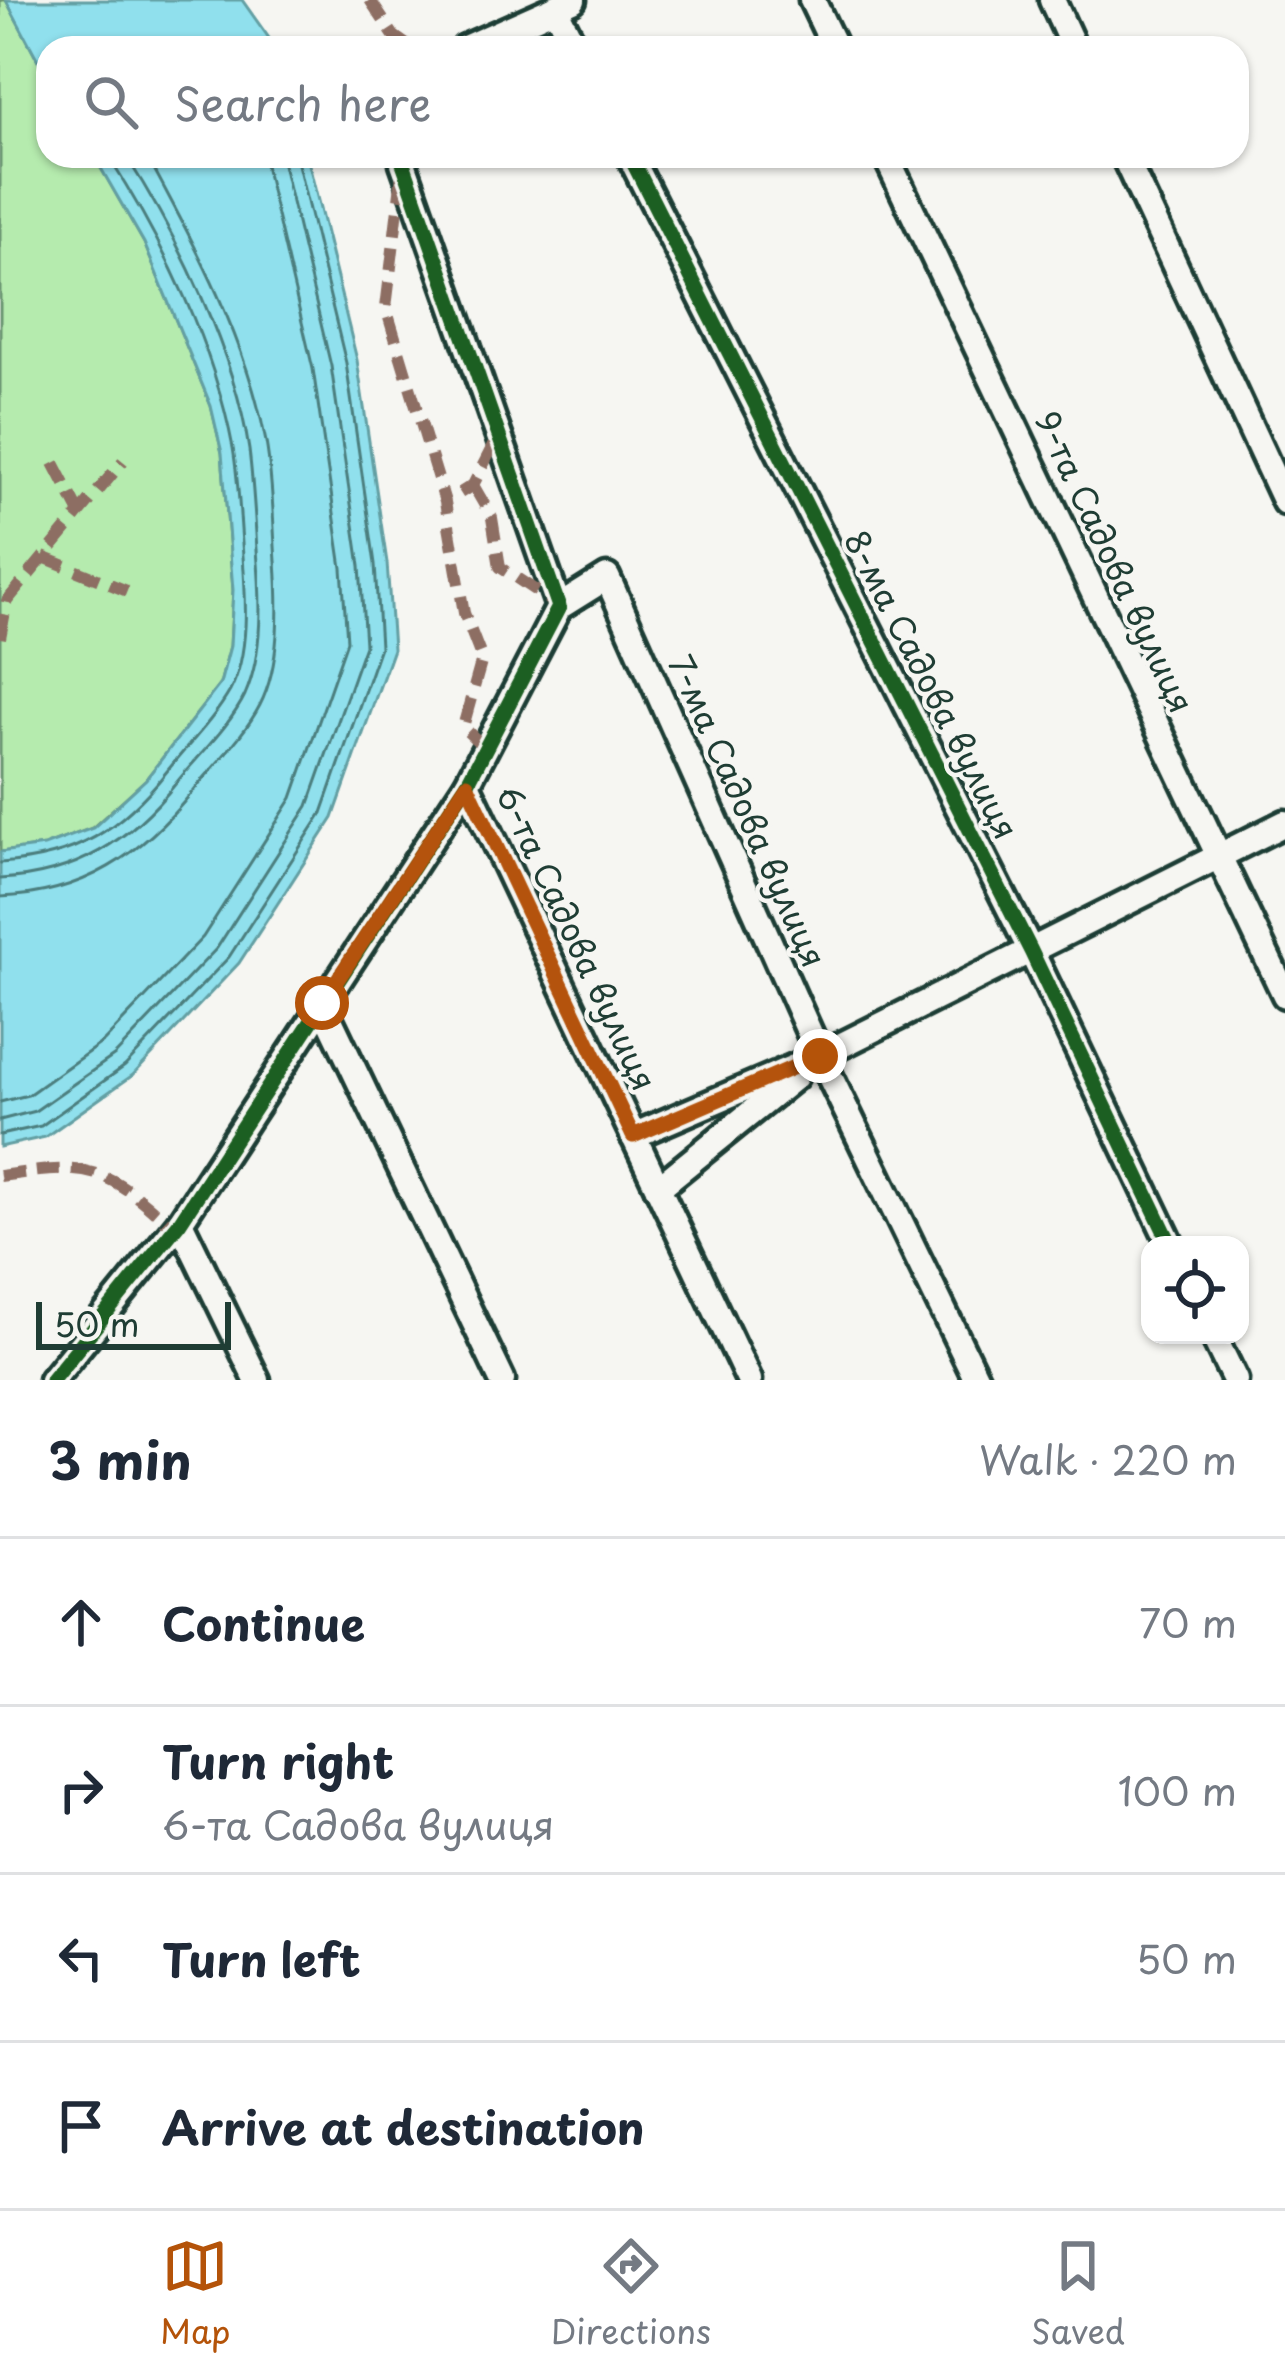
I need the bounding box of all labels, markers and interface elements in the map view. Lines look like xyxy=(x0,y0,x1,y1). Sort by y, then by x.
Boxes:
search box xyxy=(36,36,1249,168)
text: Search here xyxy=(174,68,431,136)
icon: search xyxy=(78,69,144,135)
street label: 9-та Садова вулиця xyxy=(1024,402,1208,720)
street label: 8-ма Садова вулиця xyxy=(833,521,1032,847)
street label: 7-ма Садова вулиця xyxy=(657,646,840,975)
street label: 6-та Садова вулиця xyxy=(485,776,671,1098)
route start xyxy=(295,976,349,1030)
route end xyxy=(793,1029,847,1083)
map controls xyxy=(1141,1236,1249,1344)
button: locate xyxy=(1141,1236,1249,1344)
scale bar xyxy=(36,1296,231,1349)
text: 50 m xyxy=(54,1298,140,1348)
text: 3 min xyxy=(48,1420,192,1497)
text: Walk · 220 m xyxy=(979,1429,1237,1488)
text: Continue xyxy=(162,1588,365,1656)
icon: ahead xyxy=(48,1589,114,1655)
text: 70 m xyxy=(1139,1592,1237,1651)
text: Turn right xyxy=(162,1726,394,1794)
icon: right xyxy=(48,1757,114,1823)
text: 100 m xyxy=(1118,1760,1237,1819)
text: 6-та Садова вулиця xyxy=(162,1794,554,1853)
text: Turn left xyxy=(162,1924,361,1992)
icon: left xyxy=(48,1925,114,1991)
text: 50 m xyxy=(1136,1928,1237,1987)
text: Arrive at destination xyxy=(162,2092,645,2160)
icon: arrive xyxy=(48,2093,114,2159)
tab: Map xyxy=(160,2233,231,2355)
tab: Directions xyxy=(551,2233,711,2355)
tab: Saved xyxy=(1031,2233,1125,2355)

